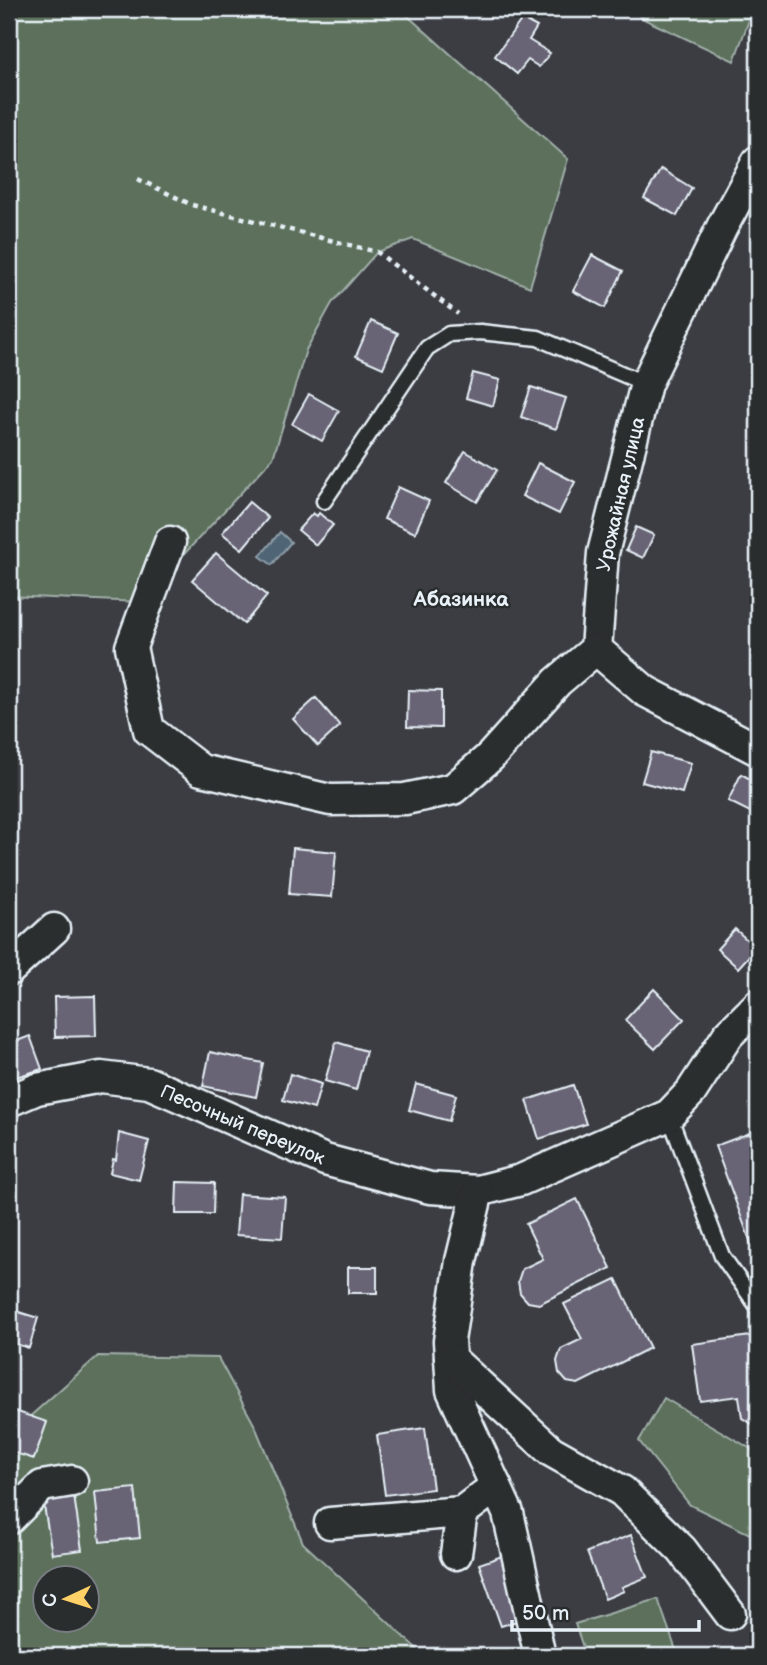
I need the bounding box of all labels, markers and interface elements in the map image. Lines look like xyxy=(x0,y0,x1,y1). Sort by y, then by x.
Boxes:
street label: Урожайная улица xyxy=(592,415,650,574)
district label: Абазинка xyxy=(413,587,509,612)
street label: Песочный переулок xyxy=(157,1080,328,1170)
north arrow xyxy=(32,1564,102,1634)
scale bar xyxy=(512,1588,699,1632)
text: С xyxy=(39,1593,62,1607)
text: 50 m xyxy=(522,1601,569,1626)

